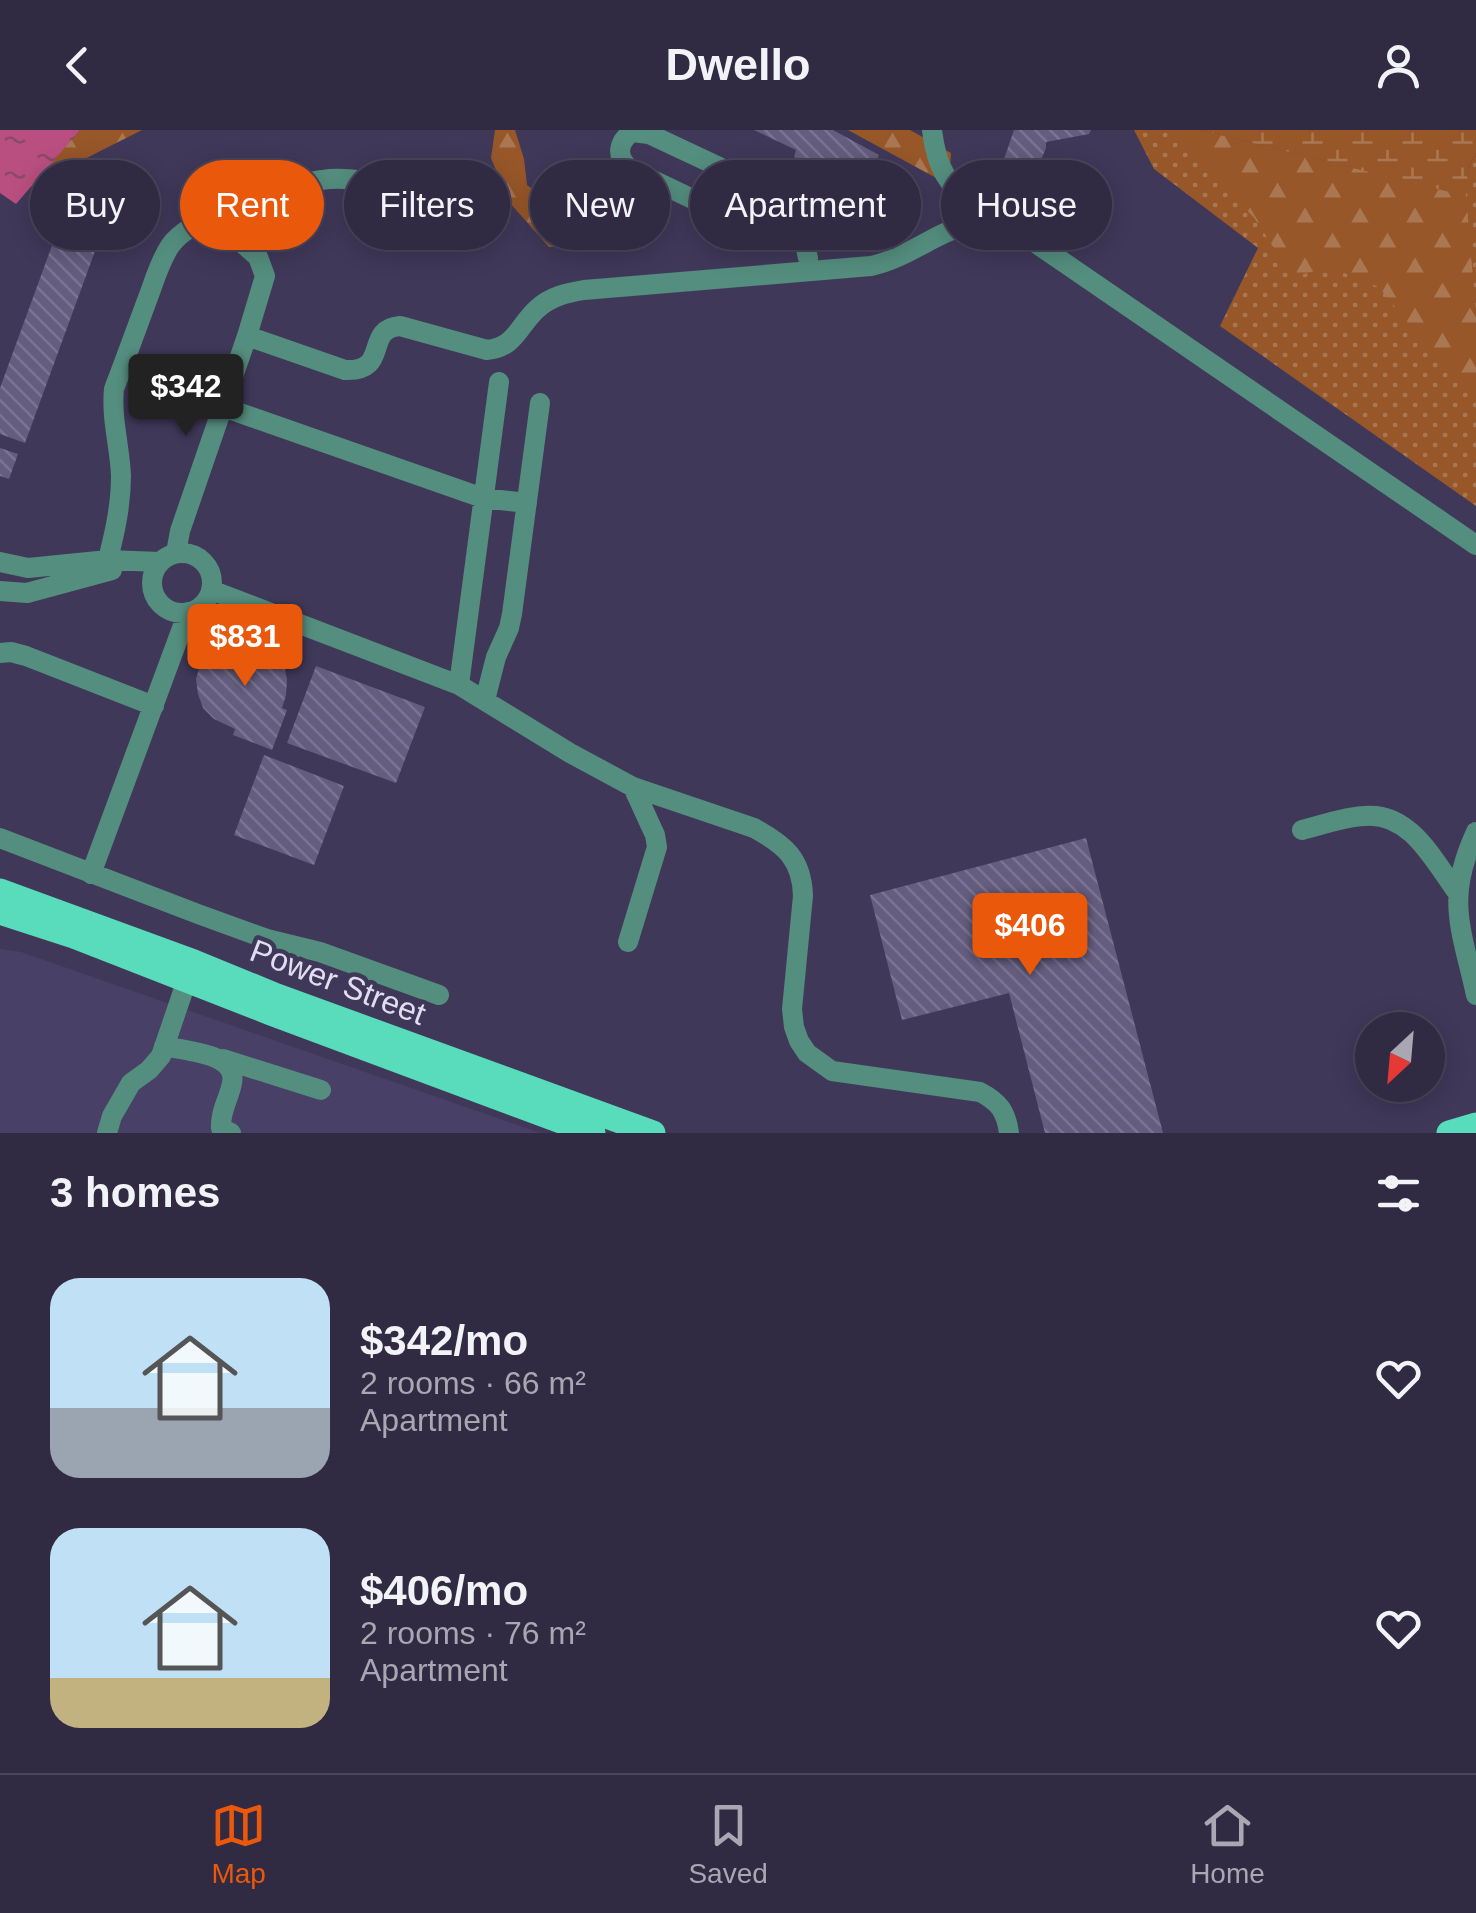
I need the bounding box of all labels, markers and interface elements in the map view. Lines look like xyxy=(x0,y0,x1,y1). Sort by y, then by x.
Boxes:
icon: back xyxy=(50,38,105,93)
icon: person xyxy=(1371,38,1426,93)
text: Dwello xyxy=(665,39,811,90)
chip: Buy xyxy=(30,160,160,250)
chip: Rent xyxy=(180,160,324,250)
chip: Filters xyxy=(344,160,510,250)
chip: New xyxy=(530,160,670,250)
chip: Apartment xyxy=(690,160,921,250)
chip: House xyxy=(941,160,1112,250)
pin: $342 xyxy=(127,354,245,439)
text: $342 xyxy=(150,368,222,404)
pin: $831 xyxy=(186,604,304,689)
text: $831 xyxy=(209,618,281,654)
pin: $406 xyxy=(971,893,1089,978)
text: $406 xyxy=(994,907,1066,943)
street label: Power Street xyxy=(245,932,431,1032)
north arrow xyxy=(1355,1012,1445,1102)
map controls xyxy=(1355,1012,1445,1102)
icon: filters xyxy=(1371,1166,1426,1221)
text: 3 homes xyxy=(50,1169,220,1216)
text: $342/mo xyxy=(360,1317,528,1364)
icon: home xyxy=(130,1318,250,1438)
icon: heart xyxy=(1371,1351,1426,1406)
text: 2 rooms · 66 m² xyxy=(360,1365,586,1401)
text: Apartment xyxy=(360,1402,508,1438)
text: $406/mo xyxy=(360,1567,528,1614)
icon: home xyxy=(130,1568,250,1688)
icon: heart xyxy=(1371,1601,1426,1656)
text: 2 rooms · 76 m² xyxy=(360,1615,586,1651)
text: Apartment xyxy=(360,1652,508,1688)
tab: Map xyxy=(211,1798,266,1890)
tab: Saved xyxy=(688,1798,768,1890)
tab: Home xyxy=(1190,1798,1265,1890)

